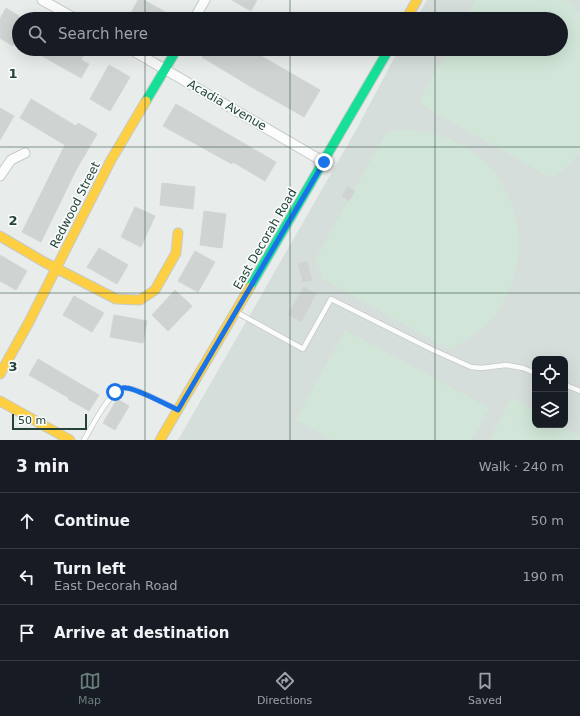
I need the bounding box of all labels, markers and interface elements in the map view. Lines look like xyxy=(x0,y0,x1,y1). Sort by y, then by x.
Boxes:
search box xyxy=(12,12,568,56)
icon: search xyxy=(26,23,48,45)
text: Search here xyxy=(58,25,148,43)
text: 1 xyxy=(8,66,18,81)
street label: Acadia Avenue xyxy=(185,77,269,133)
route end xyxy=(315,153,333,171)
street label: Redwood Street xyxy=(47,159,103,251)
street label: East Decorah Road xyxy=(230,186,300,292)
text: 2 xyxy=(8,213,18,228)
map controls xyxy=(532,356,568,428)
button: locate xyxy=(532,356,568,392)
text: 3 xyxy=(8,359,18,374)
route start xyxy=(106,383,124,401)
button: layers xyxy=(532,392,568,428)
scale bar xyxy=(12,412,87,431)
text: 50 m xyxy=(18,414,46,427)
text: 3 min xyxy=(16,456,69,476)
text: Walk · 240 m xyxy=(479,459,564,474)
icon: ahead xyxy=(16,510,38,532)
text: Continue xyxy=(54,512,130,530)
text: 50 m xyxy=(531,513,564,528)
text: Turn left xyxy=(54,560,126,578)
icon: left xyxy=(16,566,38,588)
text: 190 m xyxy=(522,569,564,584)
text: East Decorah Road xyxy=(54,578,178,593)
icon: arrive xyxy=(16,622,38,644)
text: Arrive at destination xyxy=(54,624,229,642)
tab: Map xyxy=(78,670,101,707)
tab: Directions xyxy=(257,670,312,707)
tab: Saved xyxy=(468,670,502,707)

